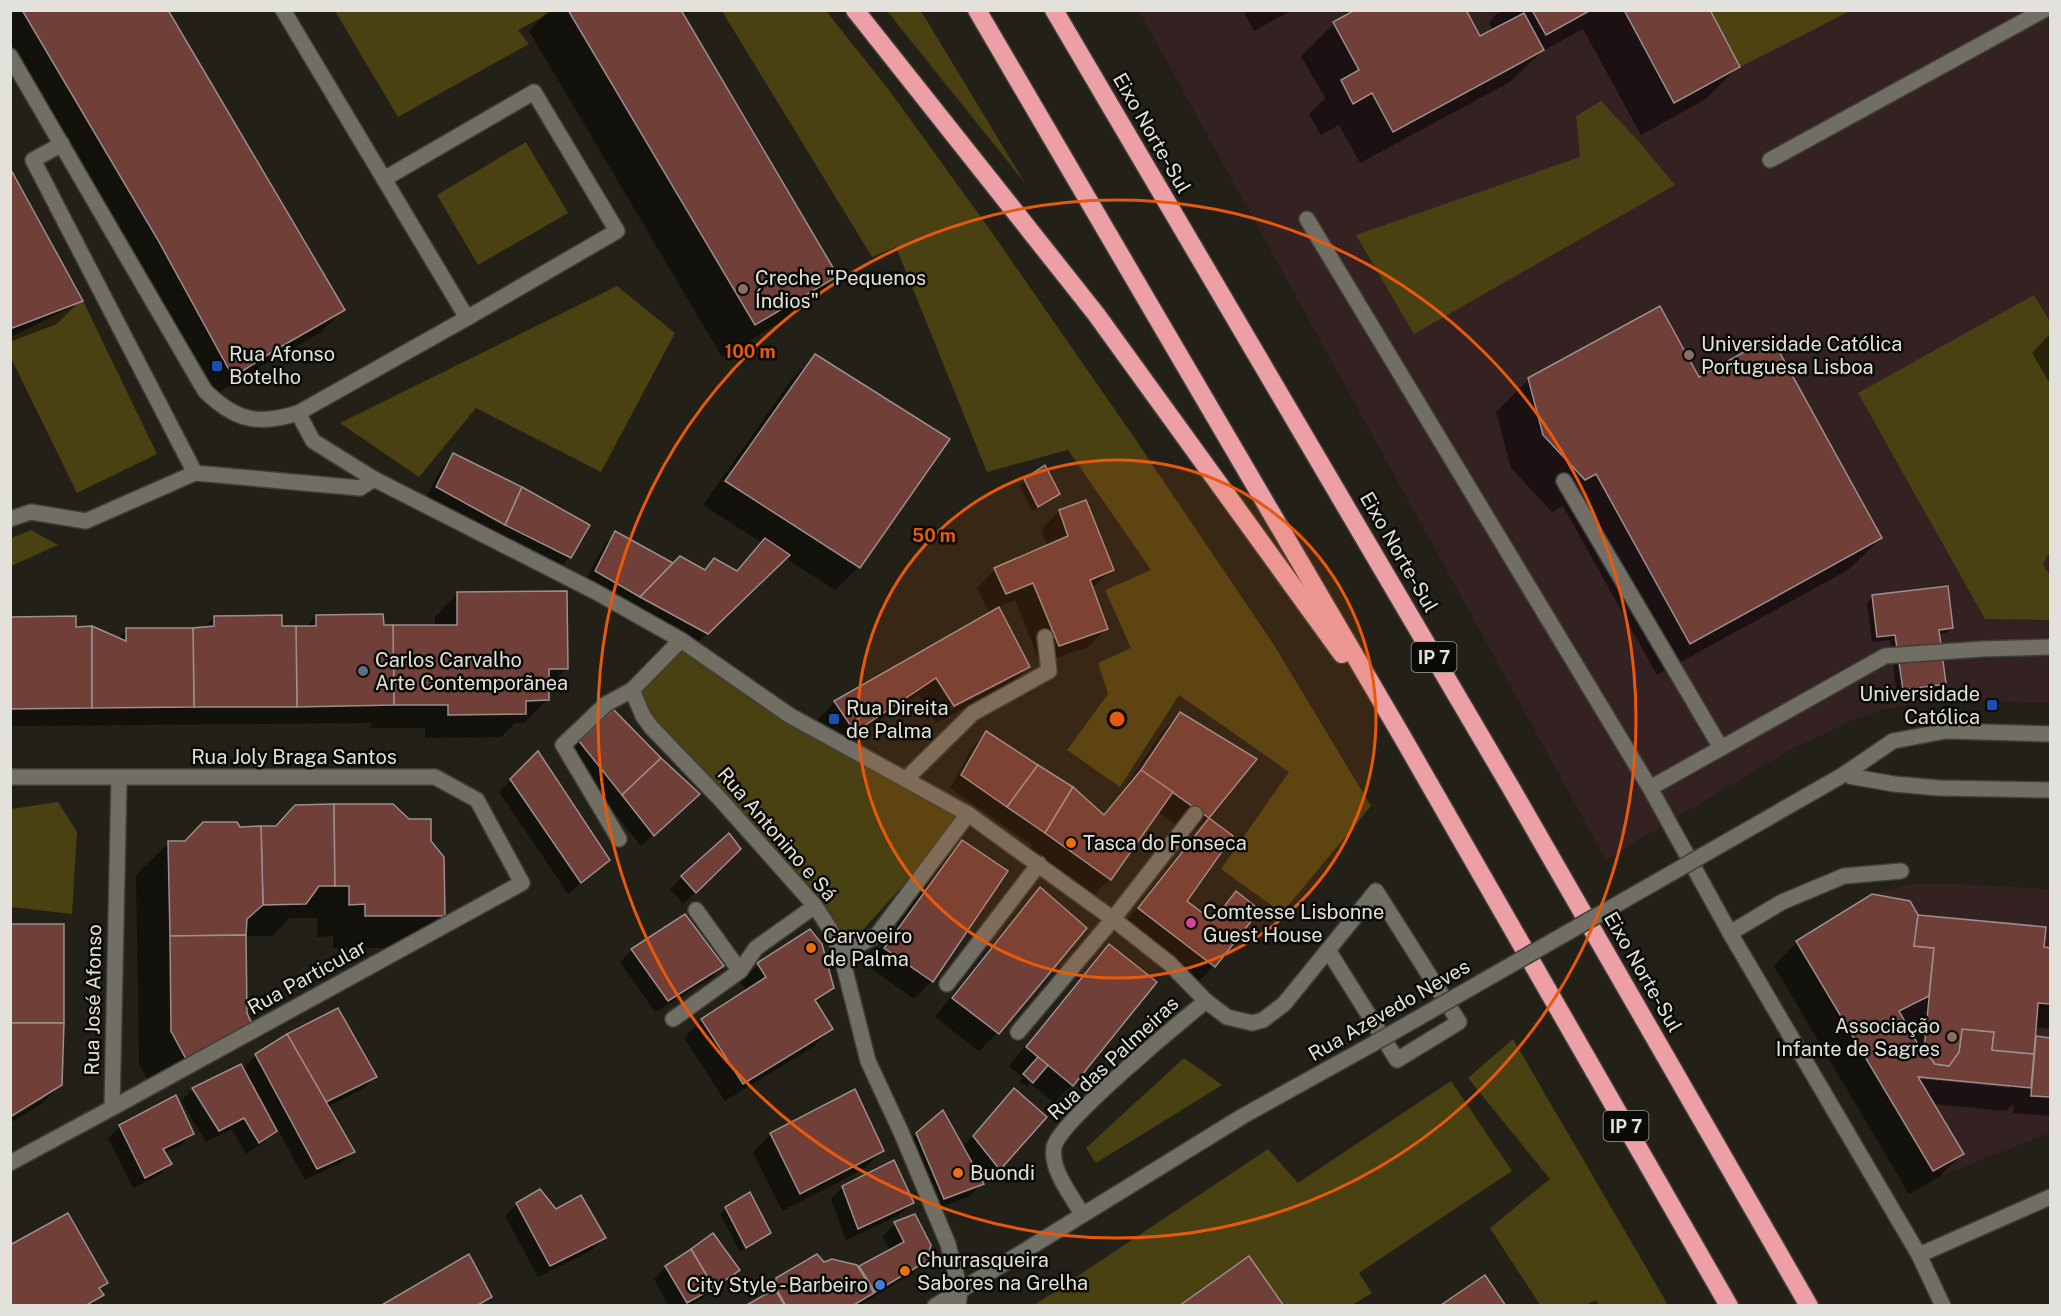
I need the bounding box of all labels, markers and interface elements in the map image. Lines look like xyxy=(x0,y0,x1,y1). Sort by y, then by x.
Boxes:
street label: Eixo Norte-Sul xyxy=(1108,68,1196,198)
place label: Creche "Pequenos Índios" xyxy=(755,266,926,313)
marker: Creche "Pequenos Índios" xyxy=(736,282,750,296)
place label: Universidade Católica Portuguesa Lisboa xyxy=(1701,332,1902,379)
text: 100 m xyxy=(724,341,776,362)
place label: Rua Afonso Botelho xyxy=(229,342,335,389)
marker: Universidade Católica Portuguesa Lisboa xyxy=(1682,348,1696,362)
marker: Rua Afonso Botelho xyxy=(210,359,224,373)
street label: Eixo Norte-Sul xyxy=(1355,487,1443,617)
text: 50 m xyxy=(912,525,956,546)
road number: IP 7 xyxy=(1412,642,1456,672)
place label: Carlos Carvalho Arte Contemporãnea xyxy=(375,648,568,695)
marker: Carlos Carvalho Arte Contemporãnea xyxy=(356,664,370,678)
place label: Universidade Católica xyxy=(1859,682,1980,729)
place label: Rua Direita de Palma xyxy=(846,696,949,743)
marker: Universidade Católica xyxy=(1985,698,1999,712)
centre of rings xyxy=(1107,709,1127,729)
marker: Rua Direita de Palma xyxy=(827,712,841,726)
street label: Rua Joly Braga Santos xyxy=(191,745,397,769)
street label: Rua Antonino e Sá xyxy=(712,762,842,906)
place label: Tasca do Fonseca xyxy=(1083,831,1247,855)
marker: Tasca do Fonseca xyxy=(1064,836,1078,850)
place label: Comtesse Lisbonne Guest House xyxy=(1203,900,1384,947)
street label: Eixo Norte-Sul xyxy=(1599,907,1687,1037)
marker: Comtesse Lisbonne Guest House xyxy=(1184,916,1198,930)
street label: Rua José Afonso xyxy=(80,924,106,1076)
place label: Carvoeiro de Palma xyxy=(823,924,912,971)
street label: Rua Particular xyxy=(243,934,371,1020)
marker: Carvoeiro de Palma xyxy=(804,941,818,955)
street label: Rua Azevedo Neves xyxy=(1304,954,1474,1066)
street label: Rua das Palmeiras xyxy=(1043,991,1183,1125)
place label: Associação Infante de Sagres xyxy=(1776,1014,1940,1061)
marker: Associação Infante de Sagres xyxy=(1945,1030,1959,1044)
road number: IP 7 xyxy=(1604,1111,1648,1141)
place label: Buondi xyxy=(970,1161,1035,1185)
marker: Buondi xyxy=(951,1166,965,1180)
place label: Churrasqueira Sabores na Grelha xyxy=(917,1248,1088,1295)
marker: Churrasqueira Sabores na Grelha xyxy=(898,1264,912,1278)
place label: City Style - Barbeiro xyxy=(686,1273,868,1297)
marker: City Style - Barbeiro xyxy=(873,1278,887,1292)

